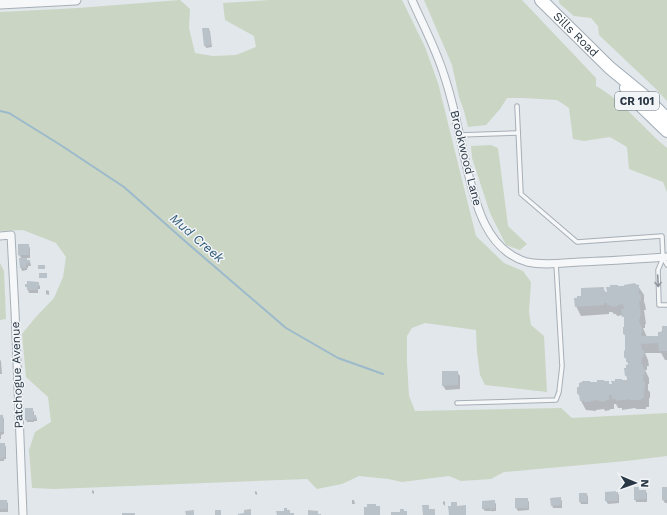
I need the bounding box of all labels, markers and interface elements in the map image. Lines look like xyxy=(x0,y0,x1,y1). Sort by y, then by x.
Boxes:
street label: Sills Road xyxy=(550,9,601,60)
road number: CR 101 xyxy=(615,92,659,110)
street label: Brookwood Lane xyxy=(447,109,485,207)
water label: Mud Creek xyxy=(167,211,228,266)
one-way arrow xyxy=(655,274,662,287)
street label: Patchogue Avenue xyxy=(8,321,26,429)
north arrow xyxy=(615,463,655,503)
text: N xyxy=(638,479,651,488)

